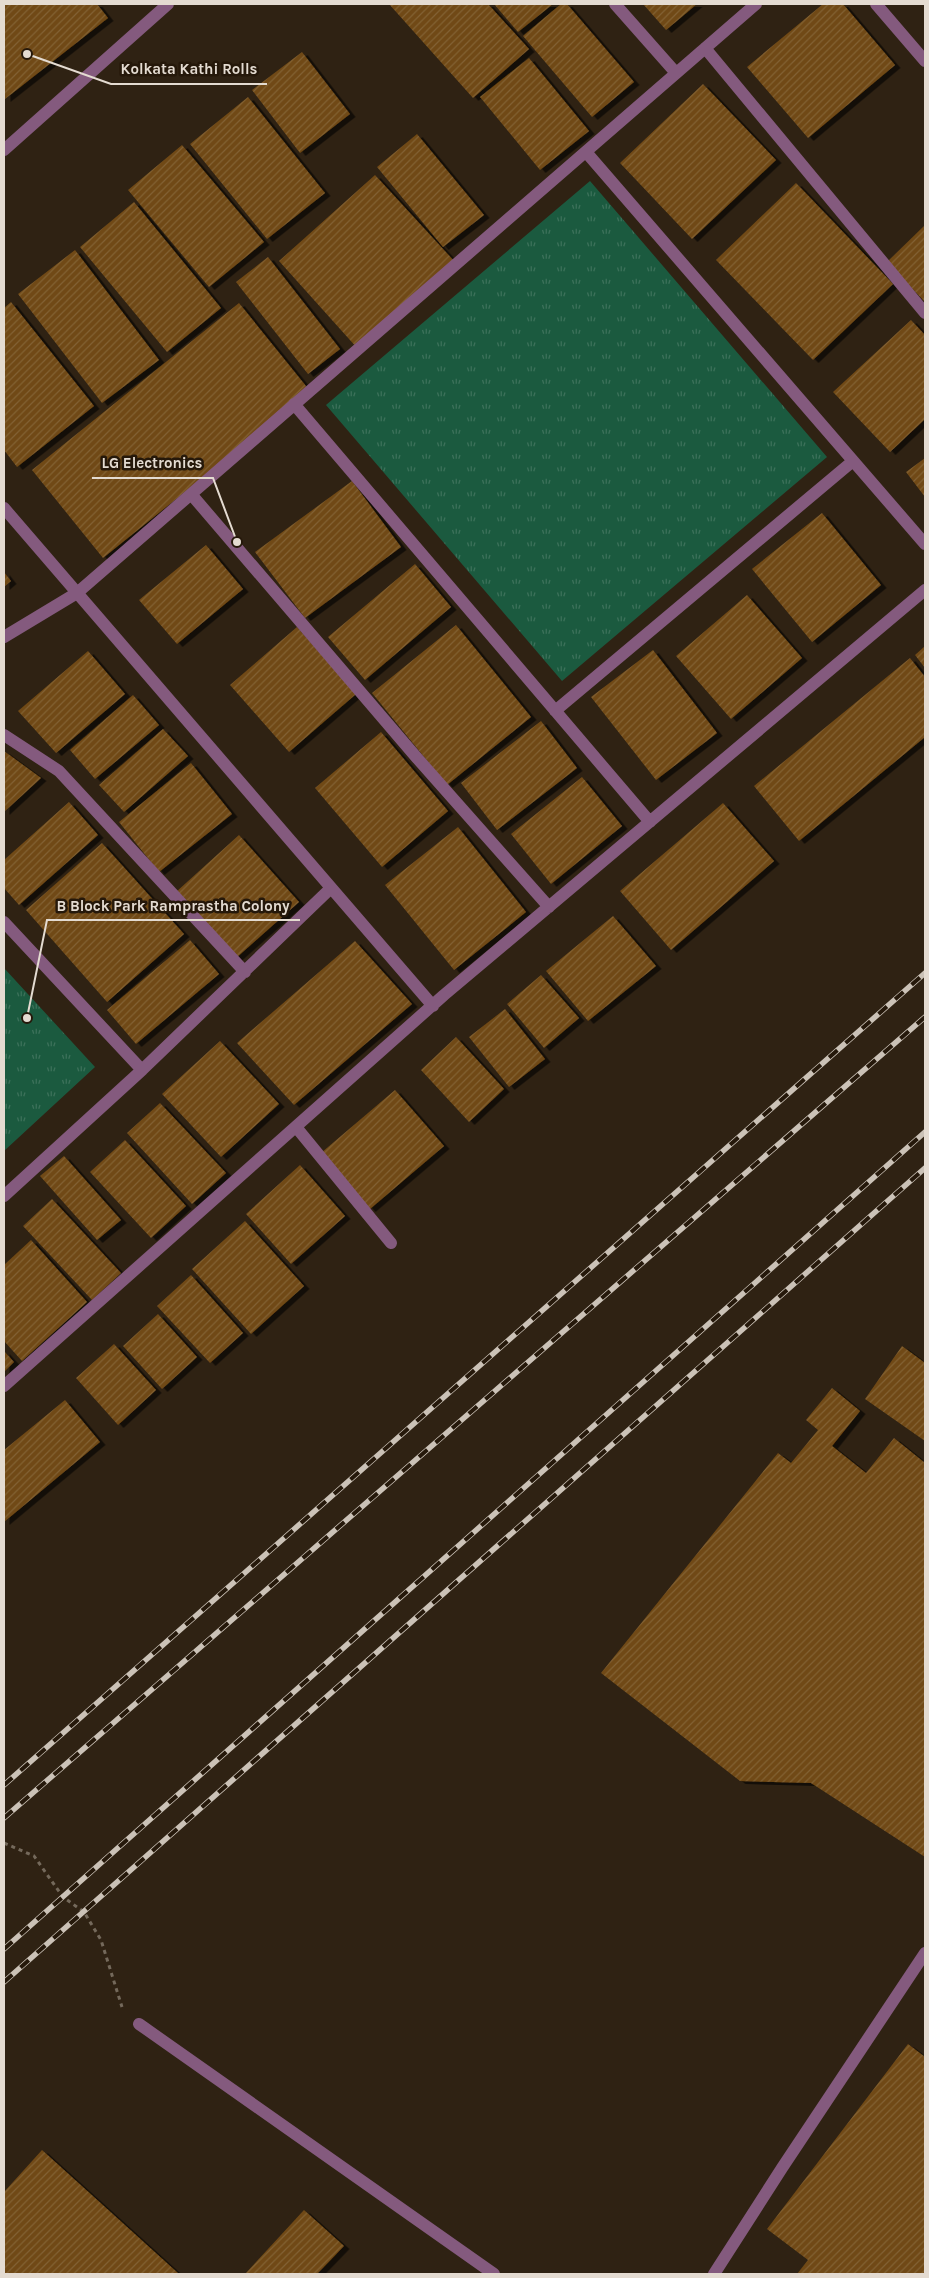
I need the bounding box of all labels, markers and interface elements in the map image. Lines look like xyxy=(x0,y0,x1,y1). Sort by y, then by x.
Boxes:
callout: Kolkata Kathi Rolls xyxy=(111,54,267,84)
text: Kolkata Kathi Rolls xyxy=(121,60,257,78)
callout: LG Electronics xyxy=(92,448,213,478)
text: LG Electronics xyxy=(101,454,203,472)
callout: B Block Park Ramprastha Colony xyxy=(47,890,300,920)
text: B Block Park Ramprastha Colony xyxy=(56,897,290,915)

